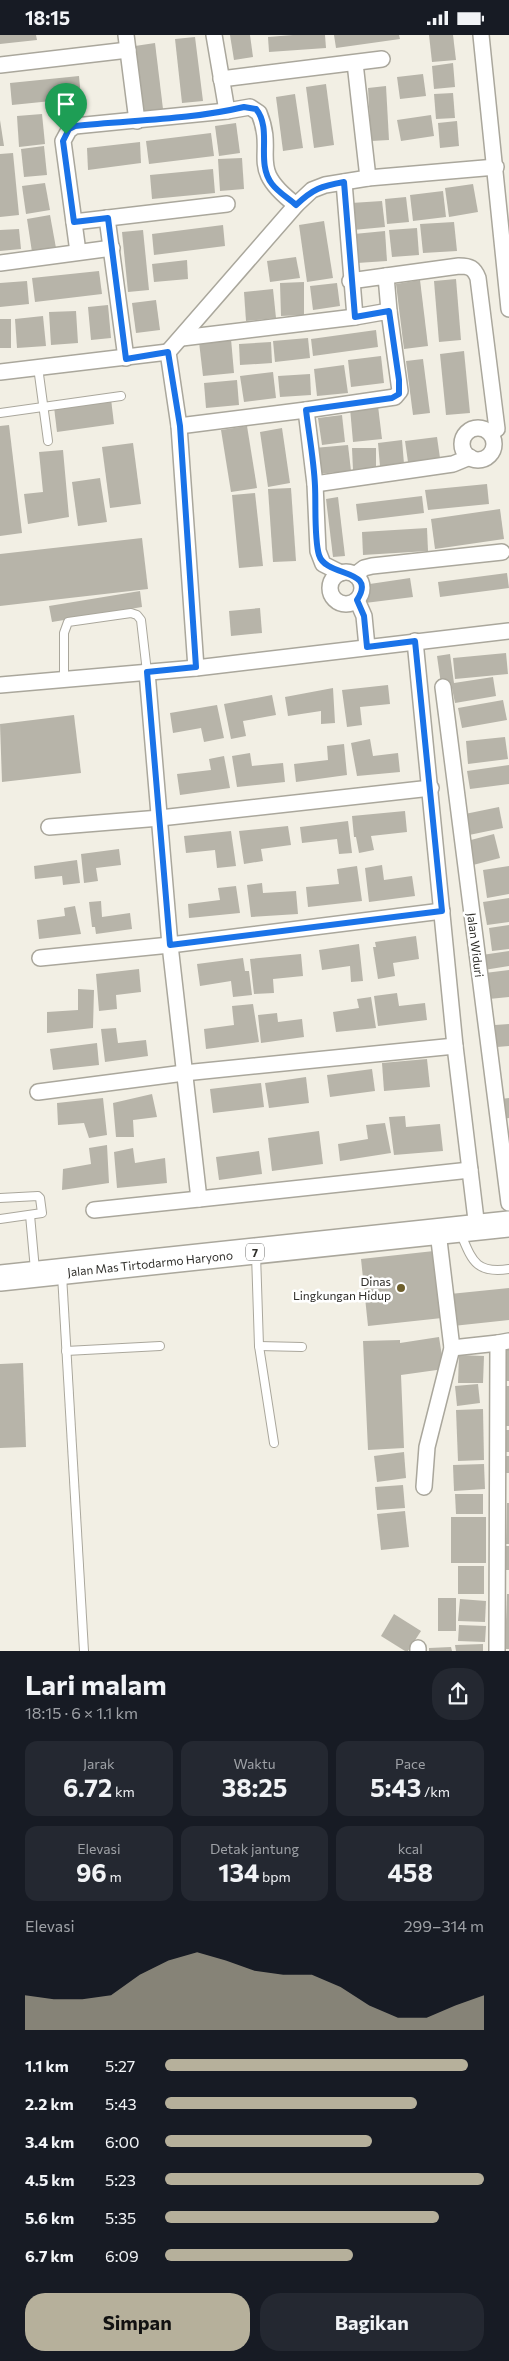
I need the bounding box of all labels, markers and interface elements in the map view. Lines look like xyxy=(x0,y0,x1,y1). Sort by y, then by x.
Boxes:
text: 18:15 xyxy=(25,6,70,29)
pin xyxy=(45,83,87,134)
icon: arrive xyxy=(52,90,80,118)
street label: Jalan Widuri xyxy=(464,912,487,978)
road number: 7 xyxy=(246,1243,264,1261)
street label: Jalan Mas Tirtodarmo Haryono xyxy=(66,1247,234,1280)
place label: Dinas Lingkungan Hidup xyxy=(293,1274,391,1302)
marker: Dinas Lingkungan Hidup xyxy=(395,1282,407,1294)
text: Lari malam xyxy=(25,1667,167,1701)
button: share xyxy=(432,1668,484,1720)
text: 18:15 · 6 × 1.1 km xyxy=(25,1703,138,1722)
text: Jarak xyxy=(83,1755,115,1772)
text: Waktu xyxy=(233,1755,276,1772)
text: Pace xyxy=(395,1755,425,1772)
text: 6.72 xyxy=(63,1772,112,1802)
text: 38:25 xyxy=(222,1772,287,1802)
text: 5:43 xyxy=(370,1772,421,1802)
text: km xyxy=(112,1783,135,1800)
text: /km xyxy=(421,1783,450,1800)
text: Elevasi xyxy=(77,1840,121,1857)
text: Detak jantung xyxy=(210,1840,299,1857)
text: kcal xyxy=(398,1840,423,1857)
text: 96 xyxy=(76,1857,107,1887)
text: 134 xyxy=(218,1857,259,1887)
text: 458 xyxy=(387,1857,433,1887)
text: m xyxy=(107,1868,122,1885)
text: bpm xyxy=(259,1868,291,1885)
text: Elevasi xyxy=(25,1916,75,1935)
text: 299–314 m xyxy=(404,1916,484,1935)
text: 1.1 km xyxy=(25,2056,69,2075)
text: 5:27 xyxy=(105,2056,135,2075)
text: 2.2 km xyxy=(25,2094,74,2113)
text: 5:43 xyxy=(105,2094,137,2113)
text: 3.4 km xyxy=(25,2132,74,2151)
text: 6:00 xyxy=(105,2132,139,2151)
text: 4.5 km xyxy=(25,2170,75,2189)
text: 5:23 xyxy=(105,2170,136,2189)
text: 5.6 km xyxy=(25,2208,74,2227)
text: 5:35 xyxy=(105,2208,136,2227)
text: 6.7 km xyxy=(25,2246,74,2265)
text: 6:09 xyxy=(105,2246,139,2265)
button: Simpan xyxy=(25,2293,250,2351)
button: Bagikan xyxy=(260,2293,484,2351)

